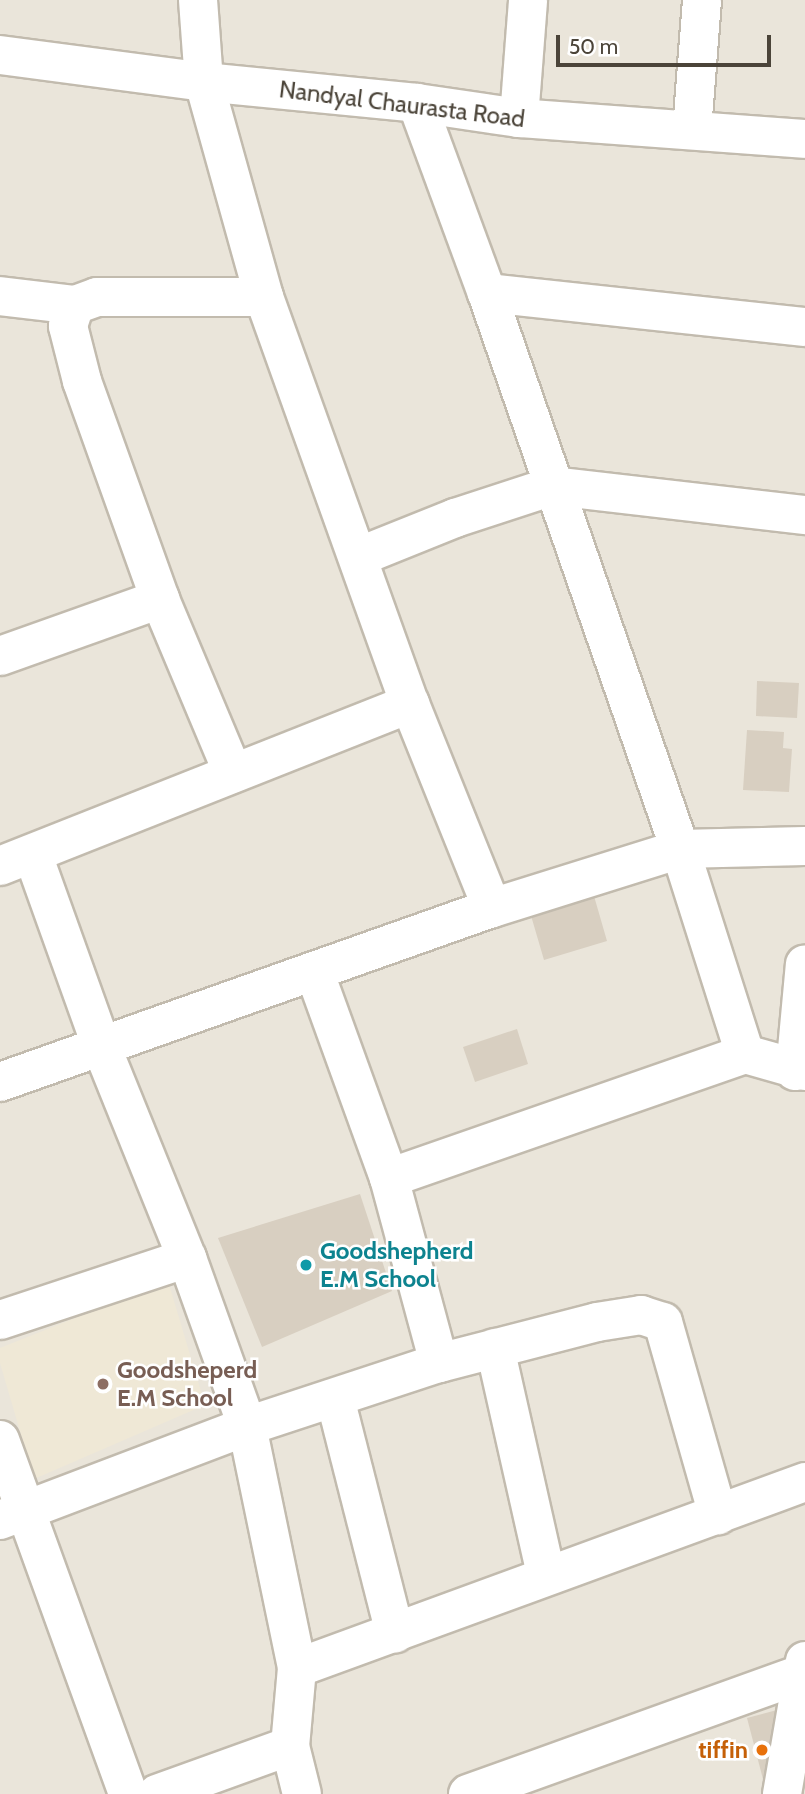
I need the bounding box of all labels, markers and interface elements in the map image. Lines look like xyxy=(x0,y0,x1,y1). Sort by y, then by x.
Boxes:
scale bar xyxy=(560,21,775,65)
text: 50 m xyxy=(569,34,618,59)
street label: Nandyal Chaurasta Road xyxy=(278,75,526,133)
place label: Goodshepherd E.M School xyxy=(320,1237,473,1293)
marker: Goodshepherd E.M School xyxy=(298,1257,314,1273)
place label: Goodsheperd E.M School xyxy=(117,1356,257,1412)
marker: Goodsheperd E.M School xyxy=(95,1376,111,1392)
place label: tiffin xyxy=(698,1736,748,1764)
marker: tiffin xyxy=(754,1742,770,1758)

